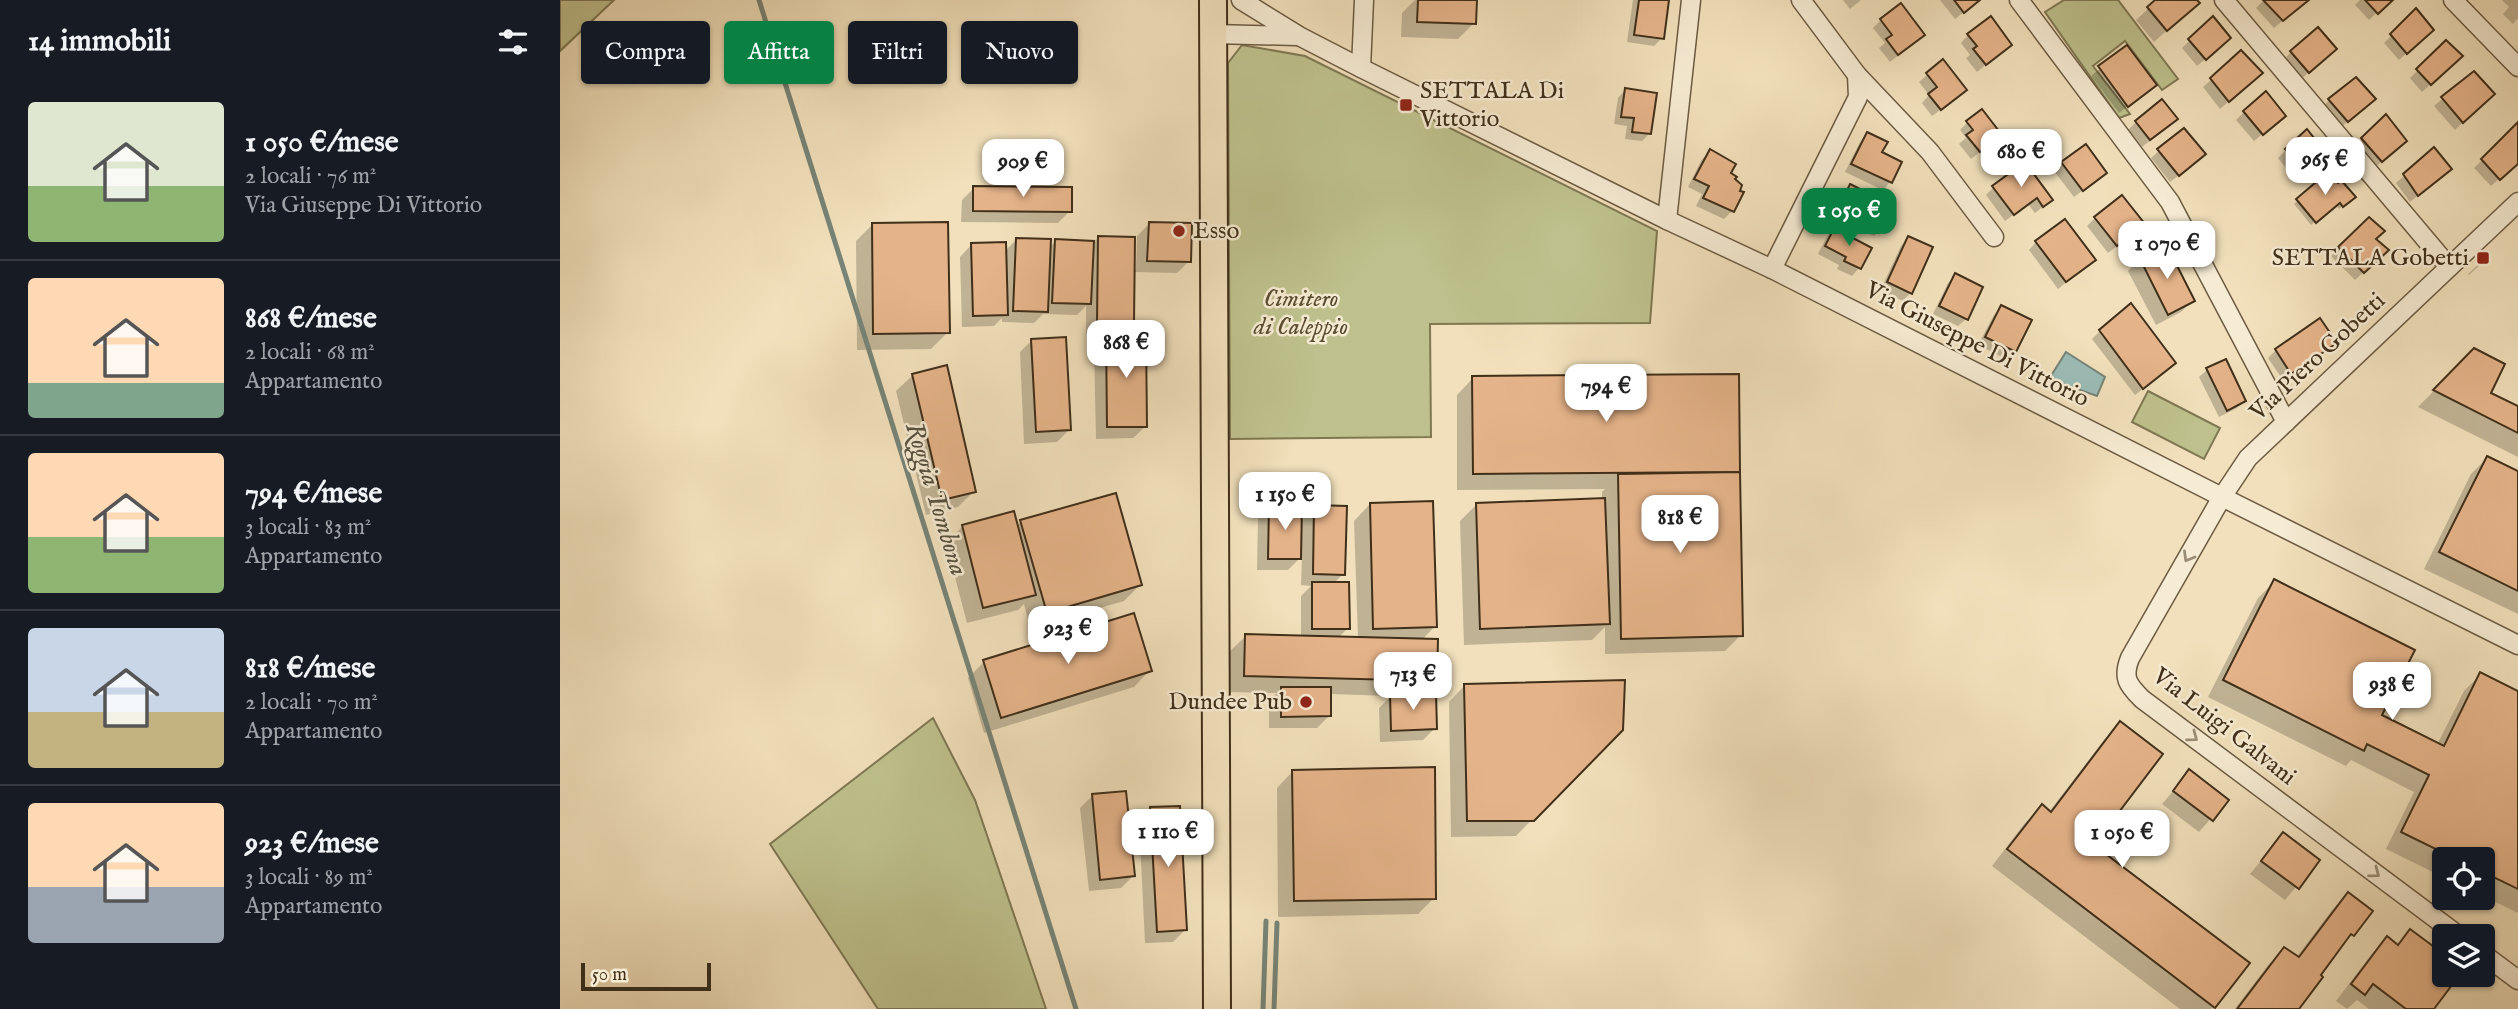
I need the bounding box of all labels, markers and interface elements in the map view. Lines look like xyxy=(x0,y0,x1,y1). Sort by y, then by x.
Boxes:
chip: Compra xyxy=(581,21,710,84)
chip: Affitta xyxy=(724,21,834,84)
chip: Filtri xyxy=(848,21,947,84)
chip: Nuovo xyxy=(961,21,1078,84)
text: 14 immobili xyxy=(28,23,171,61)
icon: filters xyxy=(494,23,532,61)
place label: SETTALA Di Vittorio xyxy=(1419,76,1564,135)
marker: SETTALA Di Vittorio xyxy=(1398,97,1414,113)
text: 1 050 €/mese xyxy=(245,124,398,162)
icon: home xyxy=(84,130,168,214)
pin: 680 € xyxy=(1972,130,2070,189)
text: 680 € xyxy=(1997,137,2045,166)
pin: 965 € xyxy=(2276,138,2374,197)
pin: 909 € xyxy=(974,140,1072,199)
text: 965 € xyxy=(2302,145,2348,174)
text: 909 € xyxy=(998,147,1048,176)
text: 2 locali · 76 m² xyxy=(245,162,376,191)
pin: 1 050 € xyxy=(1784,188,1914,248)
text: Via Giuseppe Di Vittorio xyxy=(245,191,482,220)
text: 1 050 € xyxy=(1818,196,1880,225)
place label: Esso xyxy=(1193,216,1240,247)
pin: 1 070 € xyxy=(2102,222,2232,281)
marker: Esso xyxy=(1171,223,1187,239)
text: 1 070 € xyxy=(2134,229,2200,258)
place label: SETTALA Gobetti xyxy=(2272,243,2469,274)
marker: SETTALA Gobetti xyxy=(2475,250,2491,266)
street label: Via Giuseppe Di Vittorio xyxy=(1859,275,2094,415)
park label: Cimitero di Caleppio xyxy=(1253,284,1348,343)
street label: Via Piero Gobetti xyxy=(2243,286,2392,429)
text: 868 €/mese xyxy=(245,300,377,338)
icon: home xyxy=(84,306,168,390)
pin: 868 € xyxy=(1077,320,1175,380)
text: 868 € xyxy=(1103,328,1149,357)
text: 2 locali · 68 m² xyxy=(245,338,375,367)
pin: 794 € xyxy=(1557,364,1655,424)
text: Appartamento xyxy=(245,367,382,396)
text: 794 € xyxy=(1581,372,1631,401)
water label: Roggia Tombona xyxy=(896,418,975,580)
pin: 1 150 € xyxy=(1220,472,1350,532)
text: 794 €/mese xyxy=(245,475,382,513)
text: 1 150 € xyxy=(1255,480,1315,509)
icon: home xyxy=(84,481,168,565)
pin: 818 € xyxy=(1631,496,1729,555)
text: 818 € xyxy=(1657,503,1703,532)
text: 3 locali · 83 m² xyxy=(245,513,371,542)
text: Appartamento xyxy=(245,542,382,571)
one-way arrow xyxy=(2183,549,2196,562)
pin: 923 € xyxy=(1019,606,1117,666)
text: 923 € xyxy=(1044,614,1092,643)
text: 818 €/mese xyxy=(245,650,375,688)
pin: 713 € xyxy=(1364,652,1462,712)
icon: home xyxy=(84,656,168,740)
text: 713 € xyxy=(1390,660,1436,689)
street label: Via Luigi Galvani xyxy=(2145,661,2302,793)
pin: 938 € xyxy=(2343,662,2441,722)
text: 938 € xyxy=(2369,670,2415,699)
place label: Dundee Pub xyxy=(1168,687,1292,718)
text: 2 locali · 70 m² xyxy=(245,688,378,717)
marker: Dundee Pub xyxy=(1298,694,1314,710)
text: Appartamento xyxy=(245,717,382,746)
one-way arrow xyxy=(2185,728,2198,741)
pin: 1 110 € xyxy=(1103,810,1233,869)
pin: 1 050 € xyxy=(2057,810,2187,870)
text: 1 110 € xyxy=(1138,817,1198,846)
text: 1 050 € xyxy=(2091,818,2153,847)
text: 923 €/mese xyxy=(245,825,379,863)
icon: home xyxy=(84,831,168,915)
map controls xyxy=(2432,847,2495,987)
button: locate xyxy=(2432,847,2495,910)
text: 3 locali · 89 m² xyxy=(245,863,373,892)
one-way arrow xyxy=(2367,865,2380,878)
text: Appartamento xyxy=(245,892,382,921)
button: layers xyxy=(2432,924,2495,987)
scale bar xyxy=(581,960,710,992)
text: 50 m xyxy=(592,963,627,987)

